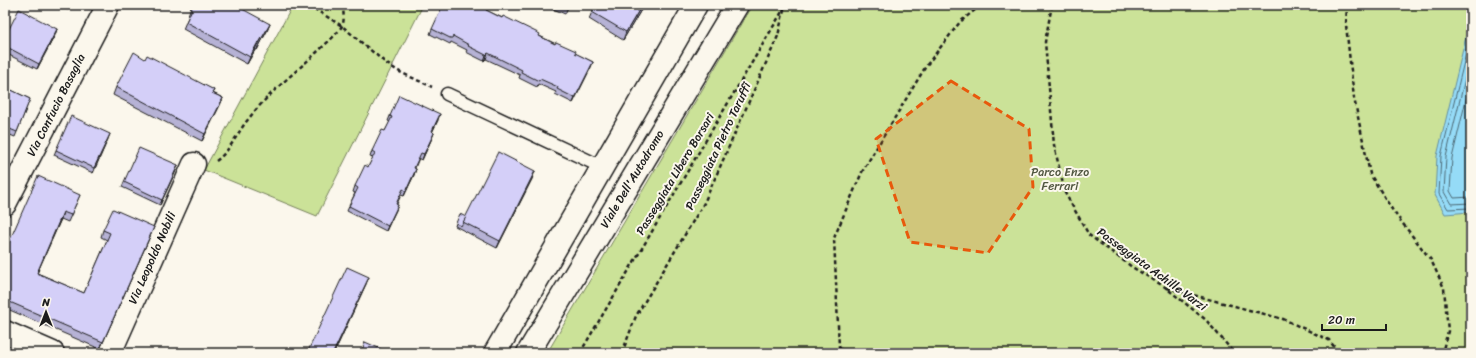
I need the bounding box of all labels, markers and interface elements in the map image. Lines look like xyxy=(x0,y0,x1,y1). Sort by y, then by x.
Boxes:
street label: Via Confucio Basaglia xyxy=(20,49,92,161)
street label: Passeggiata Pietro Taruffi xyxy=(679,77,758,214)
street label: Passeggiata Libero Borsari xyxy=(630,108,721,239)
street label: Viale Dell'Autodromo xyxy=(594,125,670,233)
park label: Parco Enzo Ferrari xyxy=(1031,161,1089,197)
street label: Via Leopoldo Nobili xyxy=(122,208,183,308)
street label: Passeggiata Achille Varzi xyxy=(1092,221,1212,317)
north arrow xyxy=(26,292,66,332)
text: N xyxy=(41,293,50,312)
scale bar xyxy=(1322,306,1386,332)
text: 20 m xyxy=(1328,309,1355,331)

